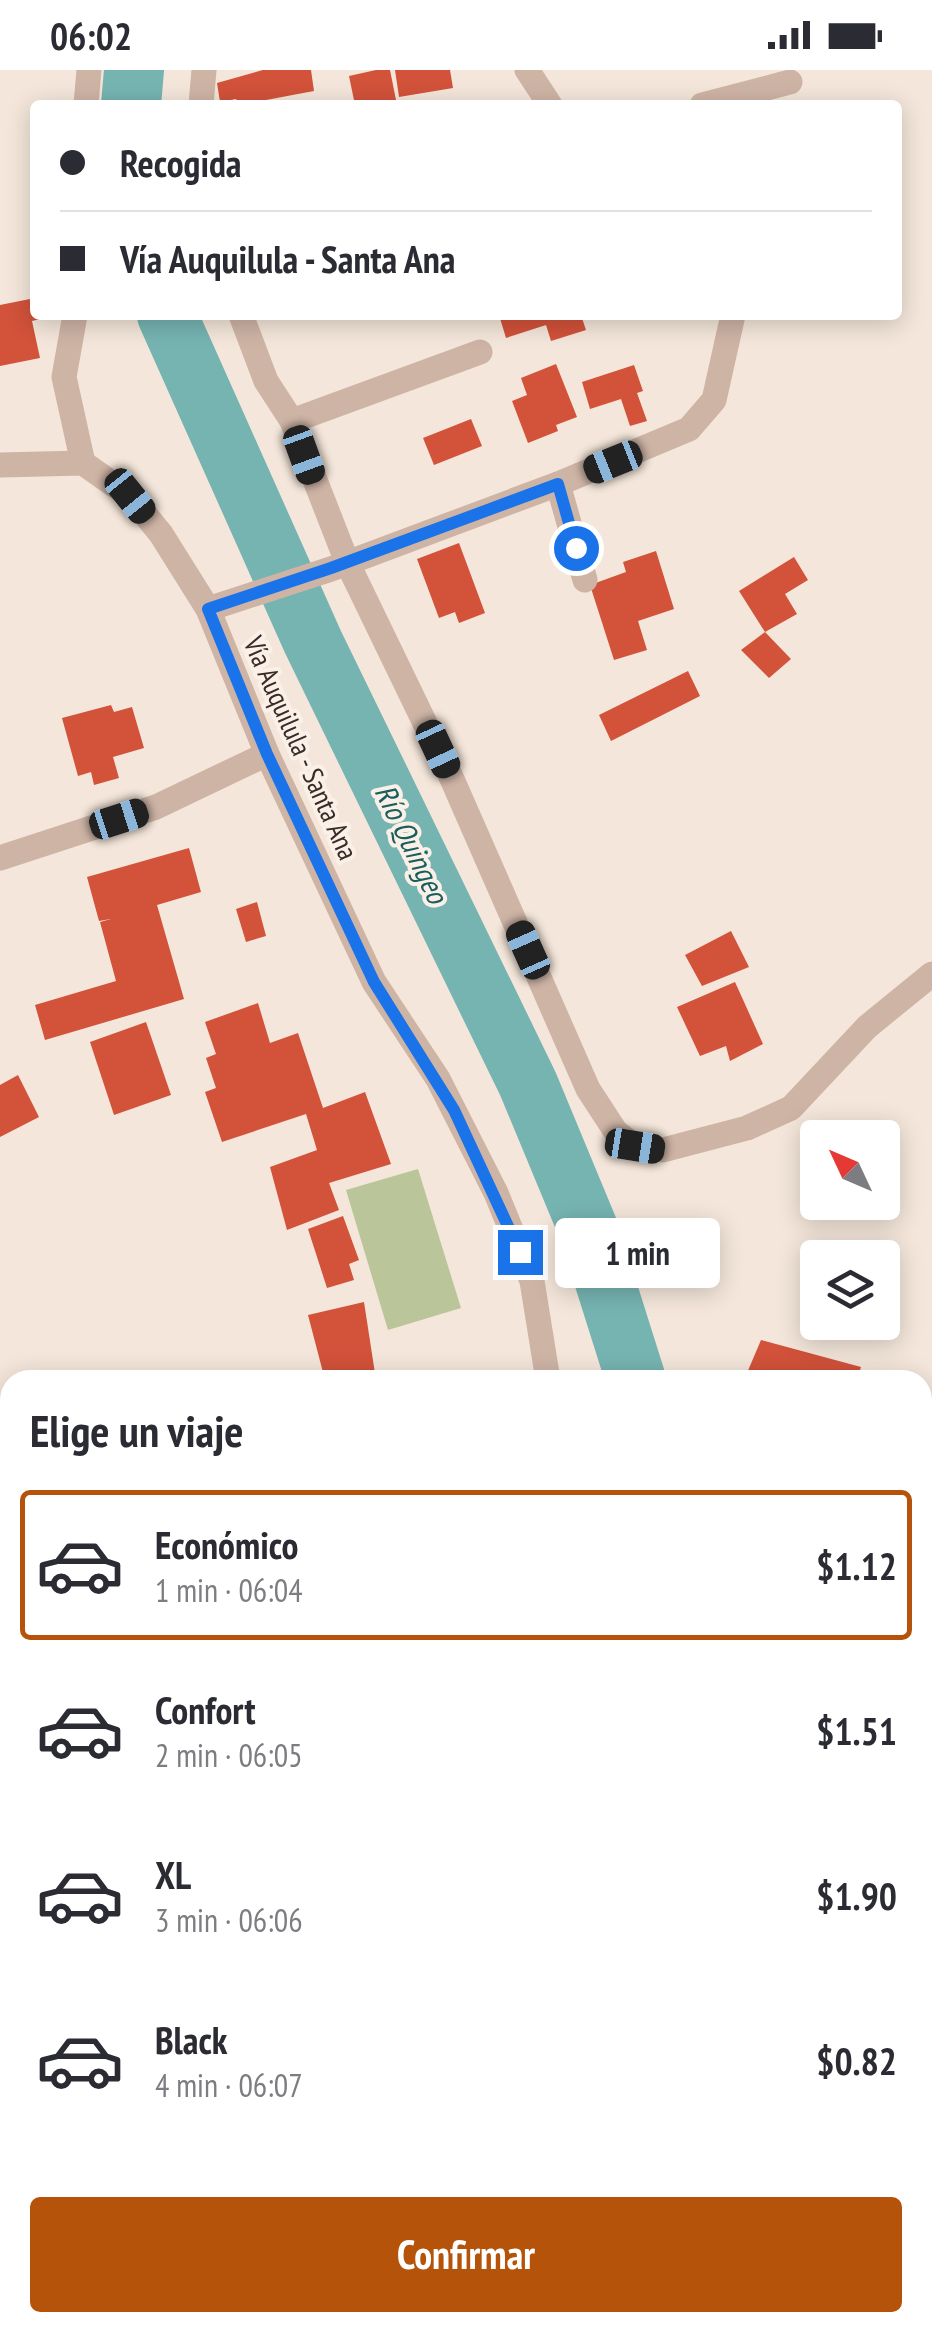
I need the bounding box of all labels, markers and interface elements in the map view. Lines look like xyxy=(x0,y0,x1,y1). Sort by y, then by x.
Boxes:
text: 06:02 xyxy=(50,11,132,60)
text: Recogida xyxy=(120,138,242,187)
text: Vía Auquilula - Santa Ana xyxy=(120,234,456,283)
car xyxy=(280,422,328,488)
car xyxy=(580,437,646,487)
car xyxy=(99,463,161,529)
route start xyxy=(554,526,599,571)
street label: Vía Auquilula - Santa Ana xyxy=(235,629,367,865)
car xyxy=(412,715,464,783)
water label: Río Quingeo xyxy=(367,778,459,911)
car xyxy=(86,795,152,843)
car xyxy=(502,916,554,984)
north arrow xyxy=(800,1120,900,1220)
map controls xyxy=(800,1120,900,1340)
car xyxy=(603,1126,667,1166)
callout: 1 min xyxy=(555,1217,720,1287)
route end xyxy=(498,1230,543,1275)
text: 1 min xyxy=(605,1232,670,1274)
button: layers xyxy=(800,1240,900,1340)
text: Elige un viaje xyxy=(30,1401,244,1459)
icon: car xyxy=(35,1520,125,1610)
text: Económico xyxy=(155,1520,299,1569)
text: $1.12 xyxy=(816,1541,897,1590)
text: 1 min · 06:04 xyxy=(155,1569,303,1611)
icon: car xyxy=(35,1685,125,1775)
text: Confort xyxy=(155,1685,255,1734)
text: $1.51 xyxy=(816,1706,897,1755)
text: 2 min · 06:05 xyxy=(155,1734,303,1776)
icon: car xyxy=(35,1850,125,1940)
text: XL xyxy=(155,1850,191,1899)
text: $1.90 xyxy=(816,1871,897,1920)
text: 3 min · 06:06 xyxy=(155,1899,303,1941)
icon: car xyxy=(35,2015,125,2105)
text: Black xyxy=(155,2015,228,2064)
text: $0.82 xyxy=(816,2036,897,2085)
text: 4 min · 06:07 xyxy=(155,2064,303,2106)
button: Confirmar xyxy=(30,2197,902,2312)

